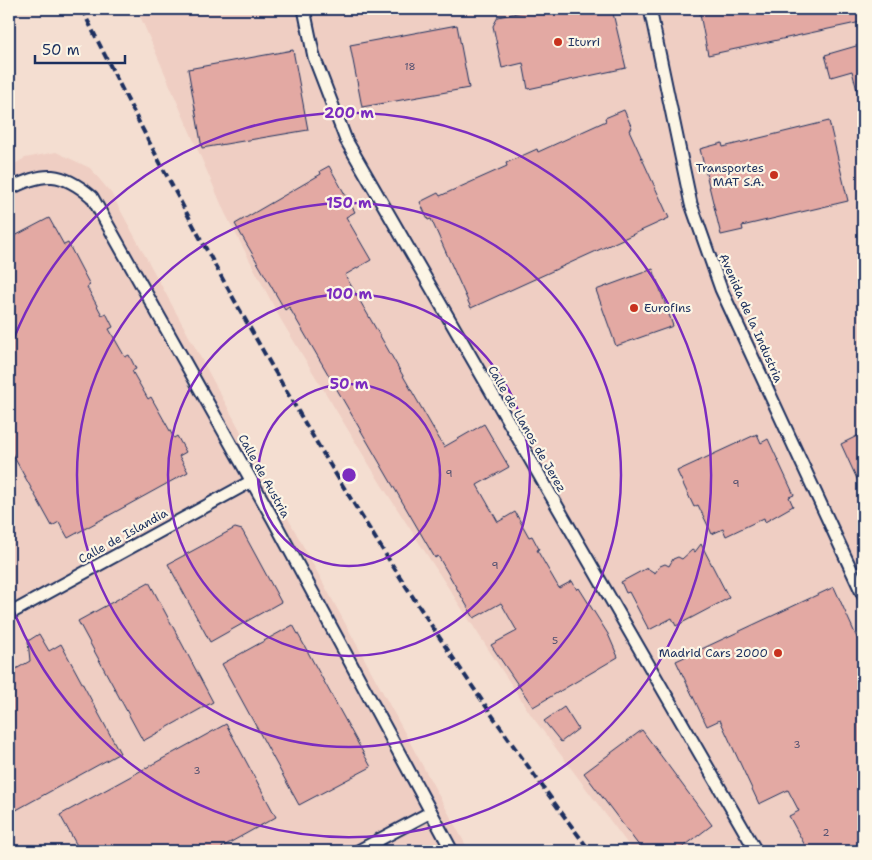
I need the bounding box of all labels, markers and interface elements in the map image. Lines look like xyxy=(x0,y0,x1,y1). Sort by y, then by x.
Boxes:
scale bar xyxy=(35,32,125,64)
place label: Iturri xyxy=(568,34,600,50)
marker: Iturri xyxy=(552,36,564,48)
text: 50 m xyxy=(42,40,80,60)
house number: 18 xyxy=(404,60,416,73)
text: 200 m xyxy=(324,103,374,123)
place label: Transportes MAT S.A. xyxy=(696,160,764,190)
marker: Transportes MAT S.A. xyxy=(768,169,780,181)
text: 150 m xyxy=(326,193,372,213)
street label: Avenida de la Industria xyxy=(715,251,787,385)
text: 100 m xyxy=(326,284,372,304)
place label: Eurofins xyxy=(644,300,691,316)
marker: Eurofins xyxy=(628,302,640,314)
street label: Calle de Llanos de Jerez xyxy=(484,363,570,495)
text: 50 m xyxy=(330,374,369,394)
street label: Calle de Austria xyxy=(234,431,294,521)
centre of rings xyxy=(340,466,358,484)
house number: 9 xyxy=(446,467,453,480)
house number: 9 xyxy=(733,477,740,490)
street label: Calle de Islandia xyxy=(76,505,171,567)
house number: 9 xyxy=(492,559,499,572)
house number: 5 xyxy=(552,634,558,647)
place label: Madrid Cars 2000 xyxy=(659,645,768,661)
marker: Madrid Cars 2000 xyxy=(772,647,784,659)
house number: 3 xyxy=(794,738,801,751)
house number: 3 xyxy=(194,764,201,777)
house number: 2 xyxy=(823,826,830,839)

